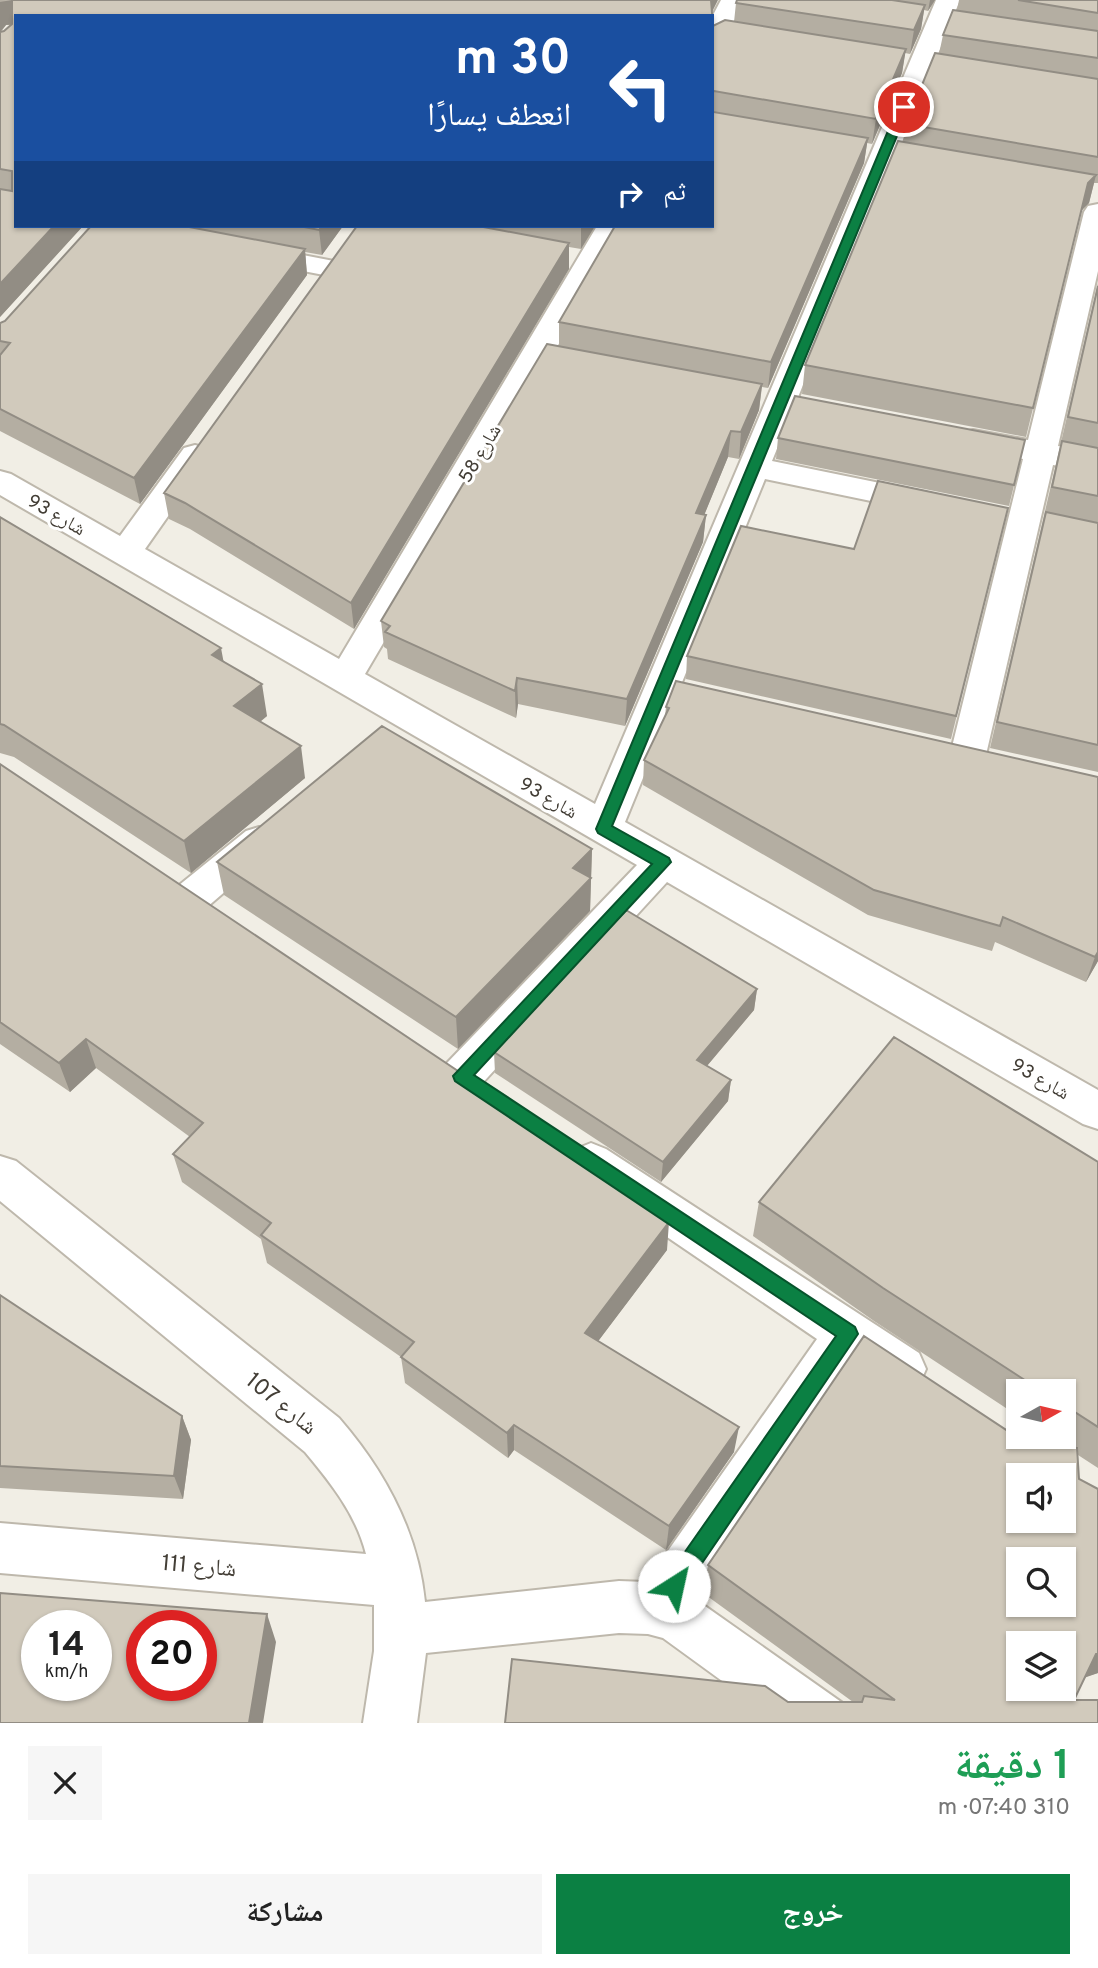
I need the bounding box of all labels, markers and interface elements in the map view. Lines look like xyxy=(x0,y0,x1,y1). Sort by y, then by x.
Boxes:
text: 30 m xyxy=(455,30,571,92)
icon: left xyxy=(595,42,686,133)
pin xyxy=(874,77,934,137)
icon: arrive xyxy=(885,88,923,126)
text: انعطف يسارًا xyxy=(427,97,571,137)
icon: right xyxy=(611,175,649,213)
text: ثم xyxy=(663,177,686,210)
street label: شارع 58 xyxy=(454,420,507,488)
street label: شارع 93 xyxy=(23,489,89,542)
street label: شارع 93 xyxy=(515,772,581,825)
street label: شارع 93 xyxy=(1007,1053,1073,1106)
street label: شارع 107 xyxy=(239,1367,322,1443)
north arrow xyxy=(1006,1379,1076,1449)
map controls xyxy=(1006,1379,1076,1701)
button: sound xyxy=(1006,1463,1076,1533)
button: search xyxy=(1006,1547,1076,1617)
position arrow xyxy=(637,1549,711,1623)
street label: شارع 111 xyxy=(160,1550,237,1585)
speed limit sign: 20 xyxy=(126,1610,217,1701)
text: 14 xyxy=(48,1624,85,1668)
button: layers xyxy=(1006,1631,1076,1701)
text: km/h xyxy=(45,1661,88,1684)
text: 1 دقيقة xyxy=(954,1741,1070,1794)
button: close xyxy=(28,1746,102,1820)
text: 310 m · 07:40 xyxy=(938,1794,1070,1823)
button: مشاركة xyxy=(28,1874,542,1954)
button: خروج xyxy=(556,1874,1070,1954)

